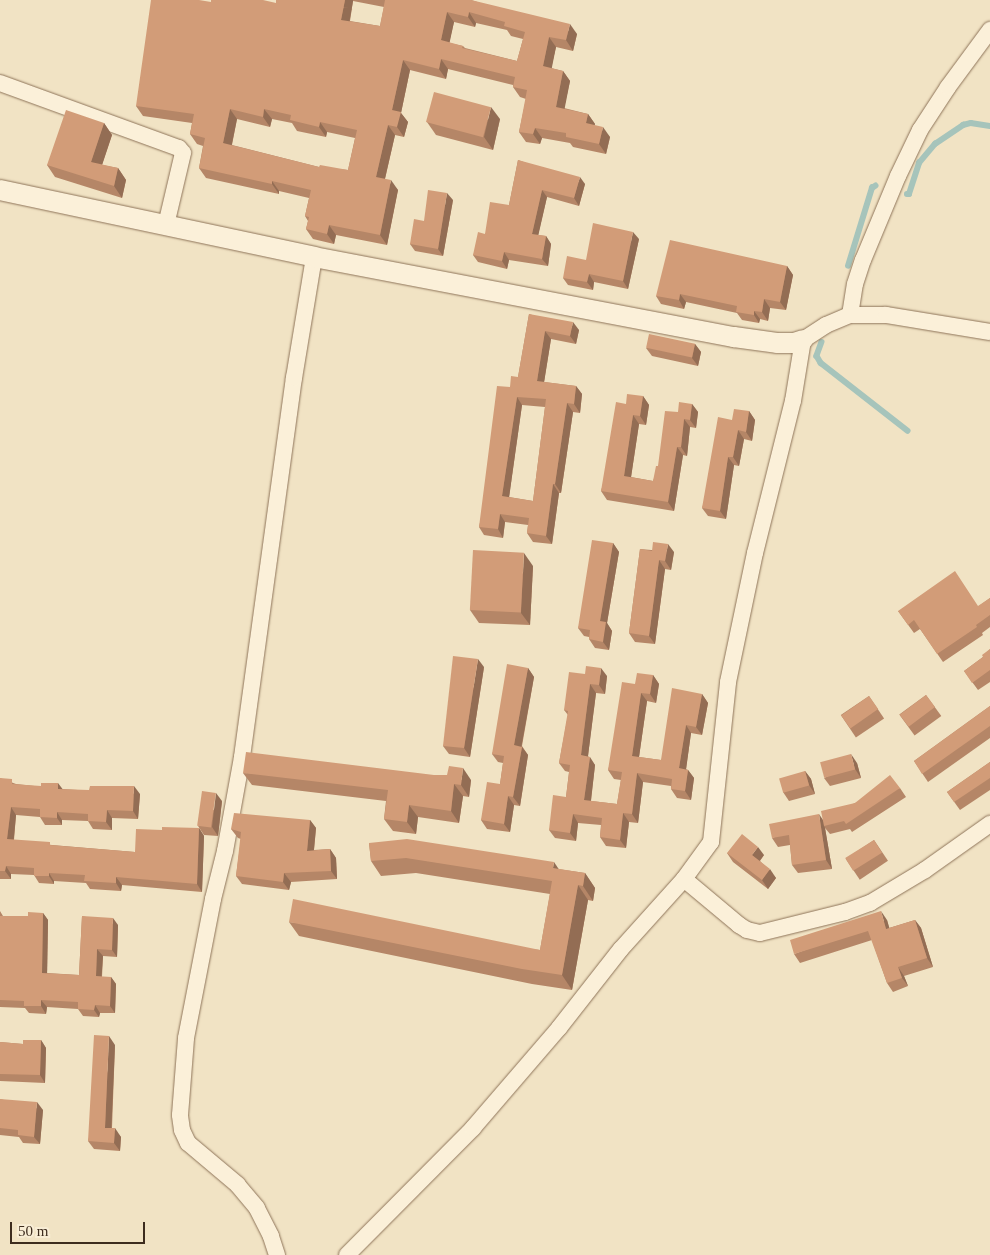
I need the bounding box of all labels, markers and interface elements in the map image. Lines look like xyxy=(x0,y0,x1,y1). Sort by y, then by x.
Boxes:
scale bar xyxy=(12,1212,148,1244)
text: 50 m xyxy=(18,1223,48,1239)

